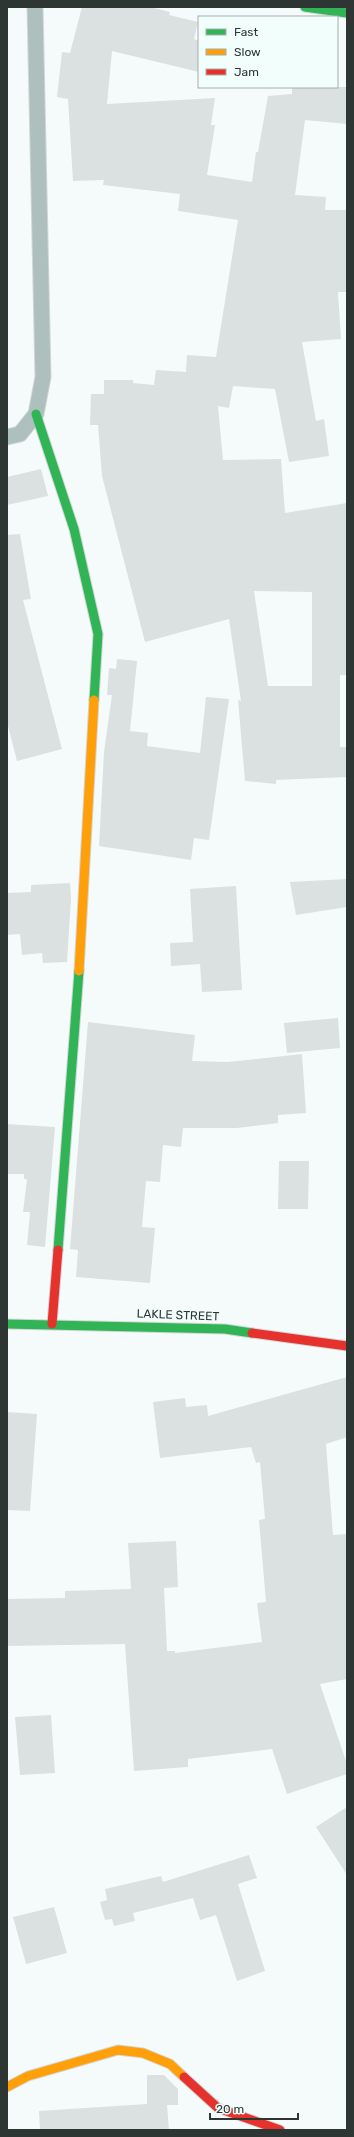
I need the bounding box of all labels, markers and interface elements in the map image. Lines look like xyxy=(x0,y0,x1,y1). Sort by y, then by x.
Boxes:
legend xyxy=(198,16,338,88)
text: Fast xyxy=(234,25,258,39)
text: Slow xyxy=(234,45,261,59)
text: Jam xyxy=(234,65,259,79)
street label: LAKLE STREET xyxy=(136,1307,220,1323)
scale bar xyxy=(210,2095,298,2121)
text: 20 m xyxy=(216,2102,244,2116)

